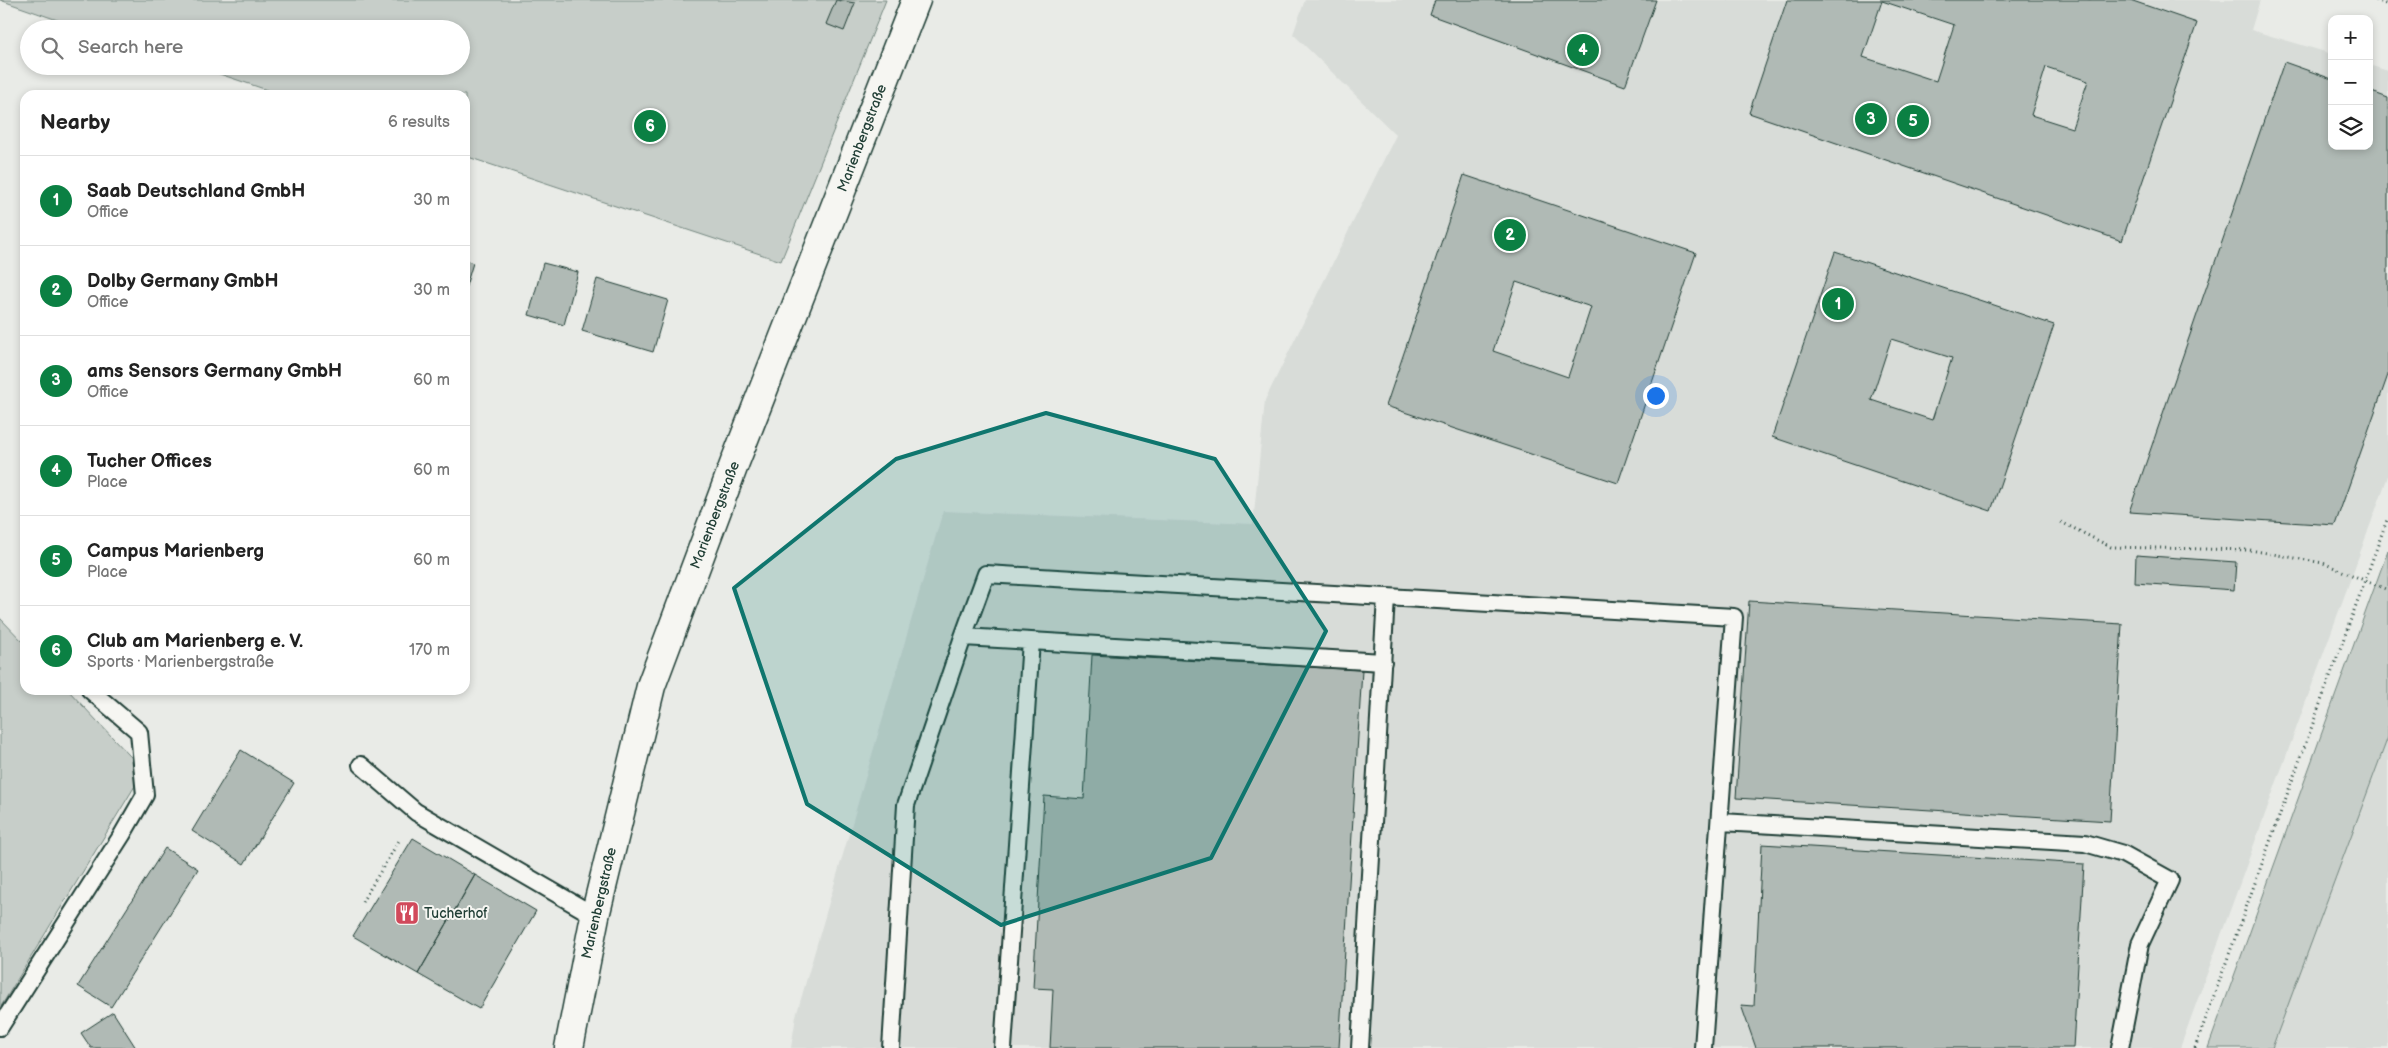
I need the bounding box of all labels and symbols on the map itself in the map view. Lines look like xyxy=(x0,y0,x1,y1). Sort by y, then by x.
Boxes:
pin: 4 xyxy=(1567,31,1599,69)
street label: Marienbergstraße xyxy=(834,82,890,194)
pin: 3 xyxy=(1855,100,1887,138)
pin: 5 xyxy=(1897,102,1929,140)
pin: 6 xyxy=(634,107,666,145)
pin: 2 xyxy=(1494,216,1526,254)
pin: 1 xyxy=(1822,285,1854,323)
your location xyxy=(1643,383,1669,409)
street label: Marienbergstraße xyxy=(687,459,743,571)
street label: Marienbergstraße xyxy=(578,846,620,960)
restaurant icon: Tucherhof xyxy=(394,900,420,926)
place label: Tucherhof xyxy=(424,905,488,922)

